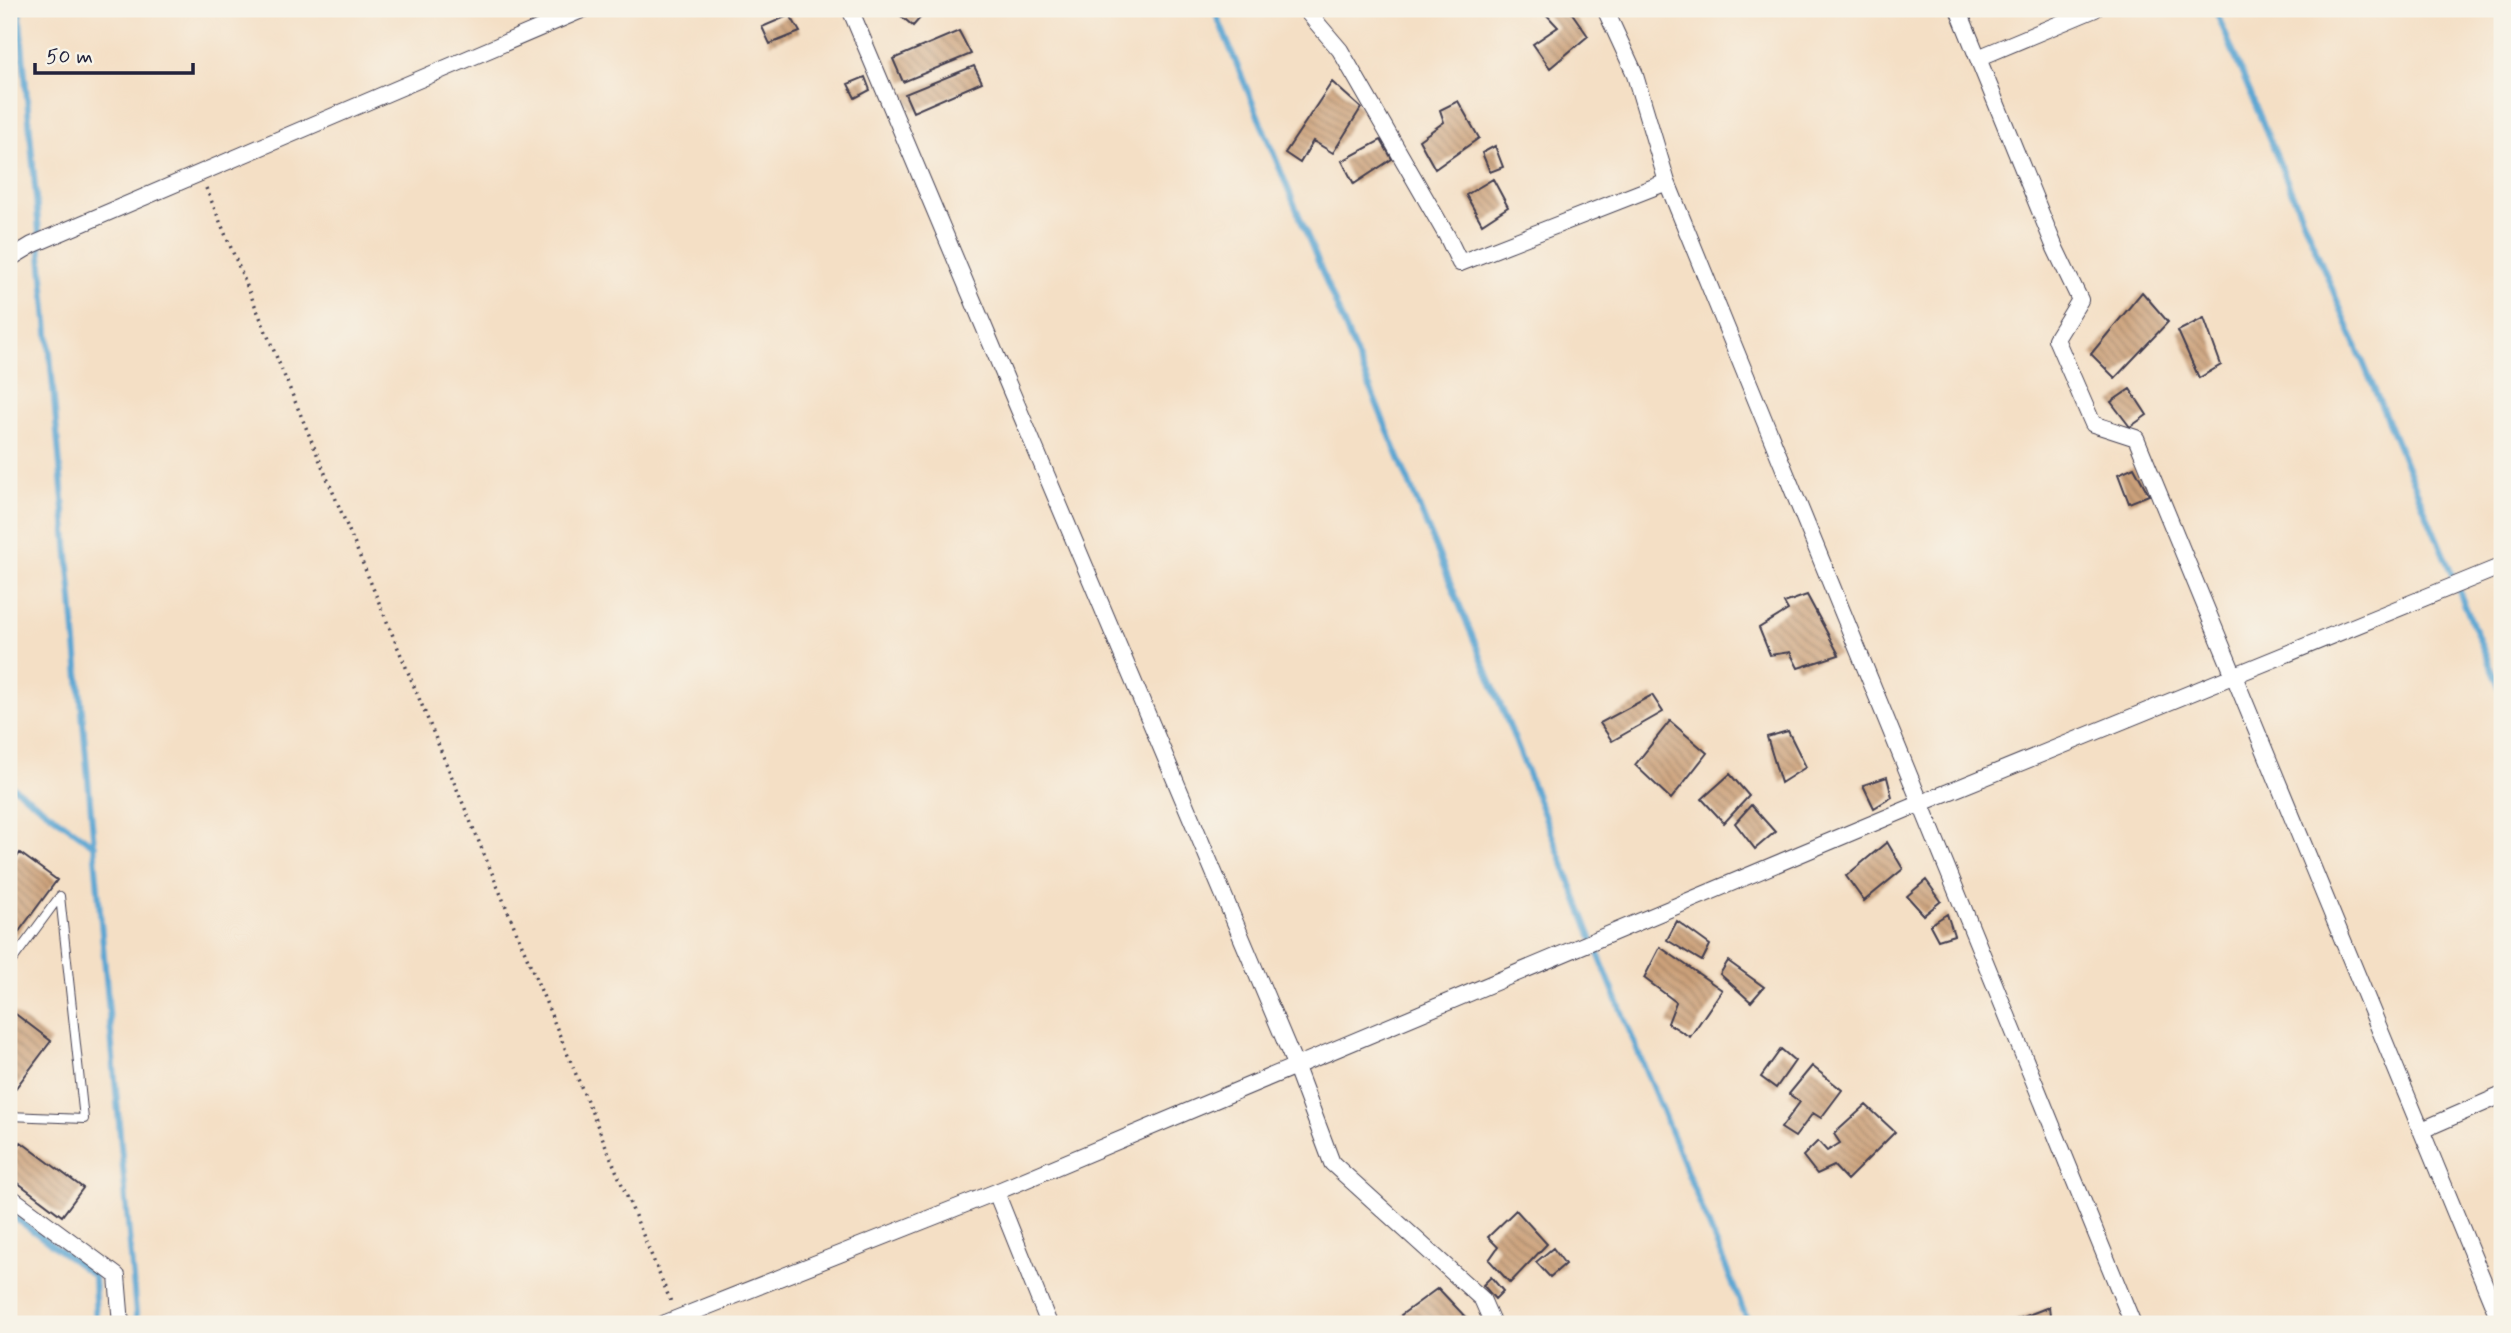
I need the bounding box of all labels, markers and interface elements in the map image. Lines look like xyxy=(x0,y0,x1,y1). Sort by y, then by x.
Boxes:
scale bar xyxy=(35,32,192,76)
text: 50 m xyxy=(46,43,93,71)

